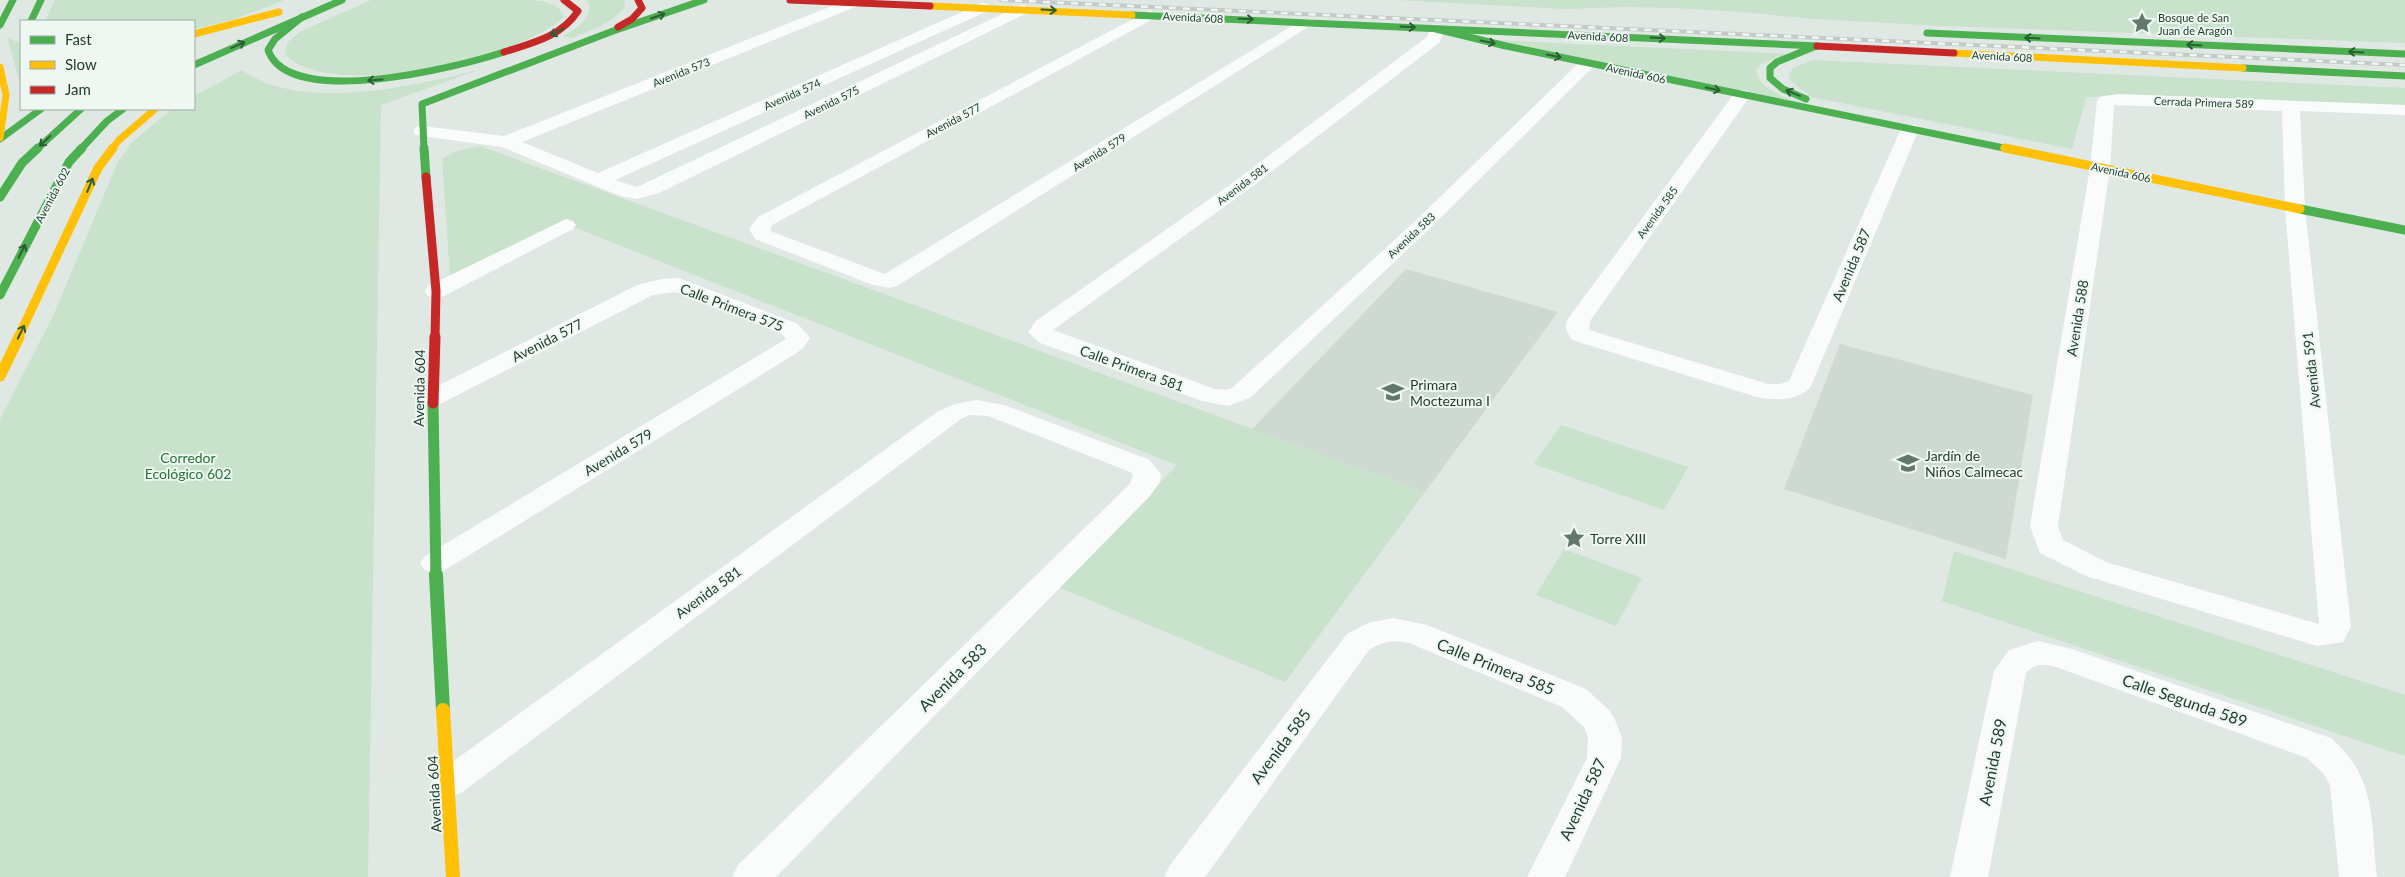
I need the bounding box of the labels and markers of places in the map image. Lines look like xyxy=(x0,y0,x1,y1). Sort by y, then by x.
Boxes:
place icon: Bosque de San Juan de Aragón xyxy=(2129,10,2155,36)
place label: Bosque de San Juan de Aragón xyxy=(2158,11,2232,37)
place label: Primara Moctezuma I xyxy=(1410,376,1490,409)
school or university icon: Primara Moctezuma I xyxy=(1380,379,1406,405)
place label: Jardín de Niños Calmecac xyxy=(1925,447,2024,480)
school or university icon: Jardín de Niños Calmecac xyxy=(1895,450,1921,476)
place icon: Torre XIII xyxy=(1561,525,1587,551)
place label: Torre XIII xyxy=(1590,530,1646,547)

